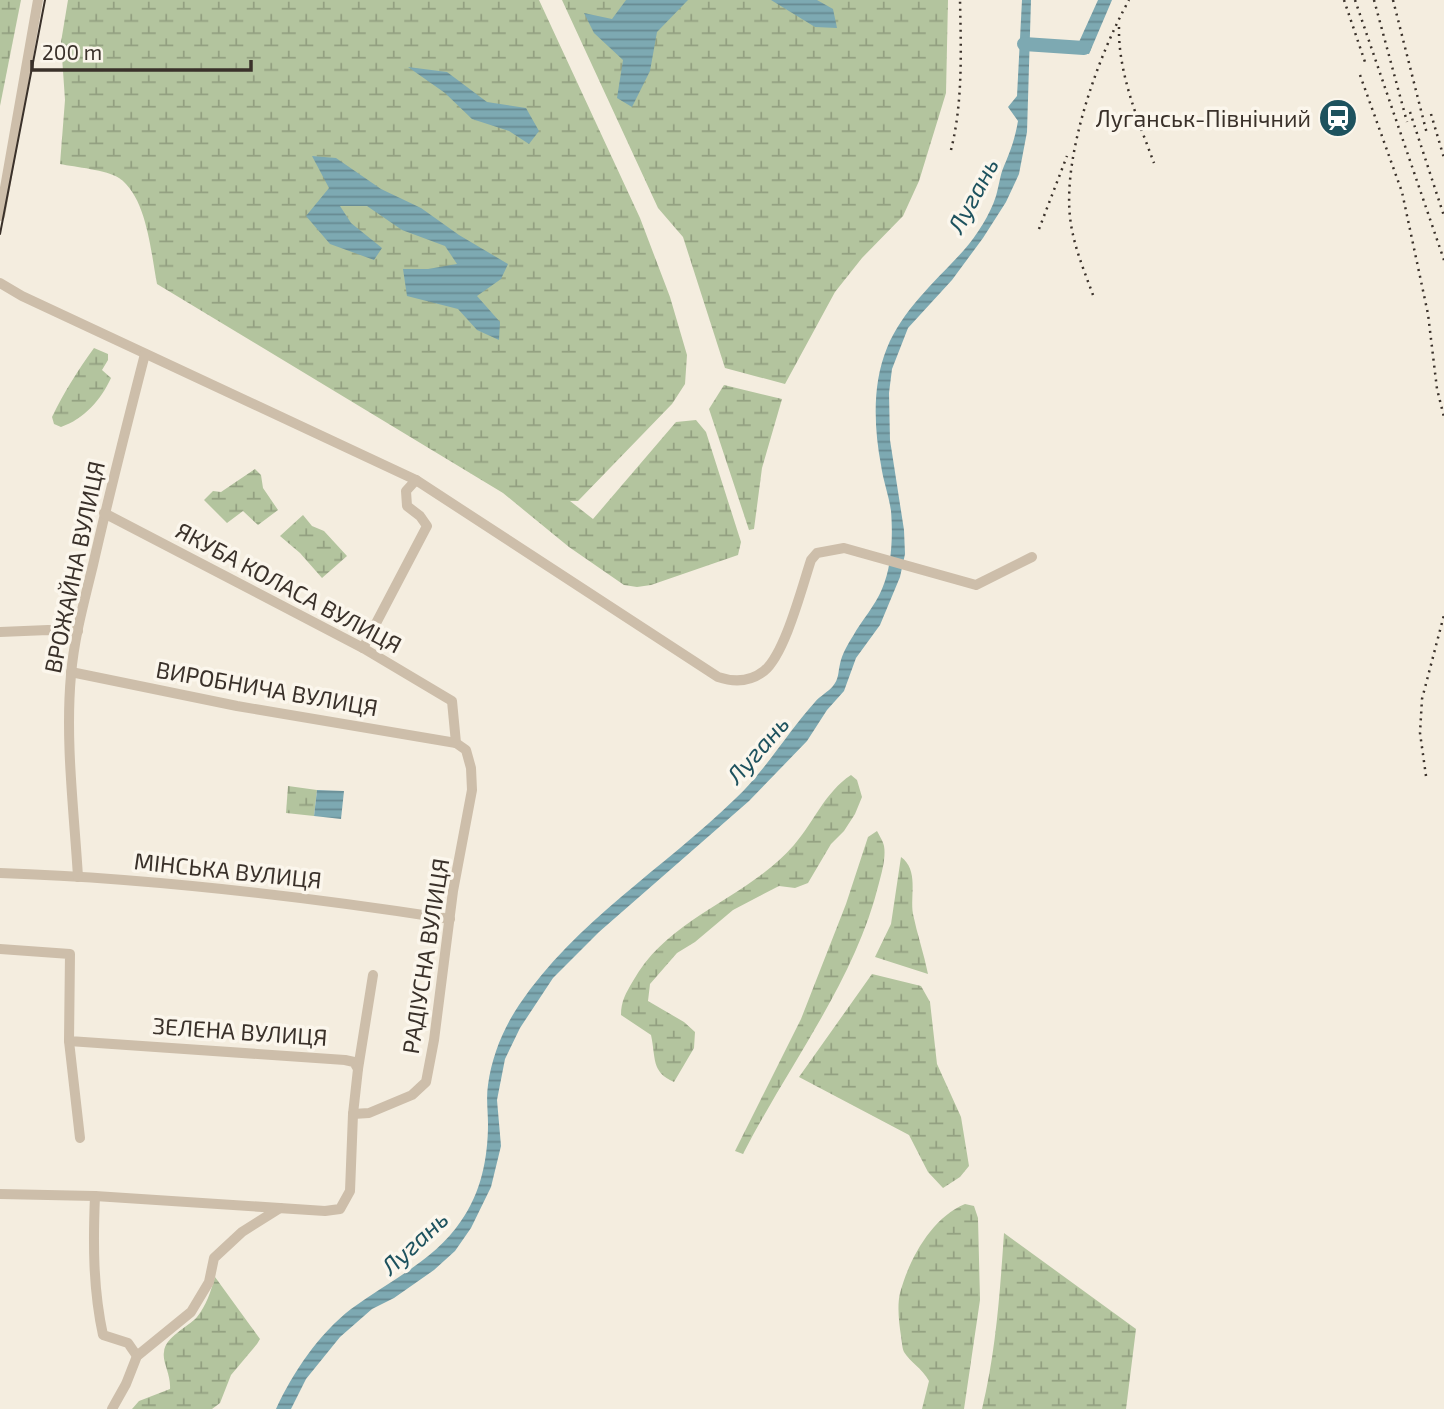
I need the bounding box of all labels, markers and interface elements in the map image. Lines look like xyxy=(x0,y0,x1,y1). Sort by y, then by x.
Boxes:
scale bar xyxy=(32,28,250,72)
text: 200 m xyxy=(42,39,102,64)
station icon: Луганськ-Північний xyxy=(1317,97,1359,139)
place label: Луганськ-Північний xyxy=(1096,104,1311,133)
water label: Лугань xyxy=(940,152,1004,238)
street label: ВРОЖАЙНА ВУЛИЦЯ xyxy=(38,458,110,676)
street label: ЯКУБА КОЛАСА ВУЛИЦЯ xyxy=(171,516,407,658)
street label: ВИРОБНИЧА ВУЛИЦЯ xyxy=(154,655,380,721)
water label: Лугань xyxy=(719,709,795,790)
street label: МІНСЬКА ВУЛИЦЯ xyxy=(133,846,323,894)
street label: РАДІУСНА ВУЛИЦЯ xyxy=(396,856,454,1056)
street label: ЗЕЛЕНА ВУЛИЦЯ xyxy=(152,1011,328,1051)
water label: Лугань xyxy=(374,1204,454,1281)

